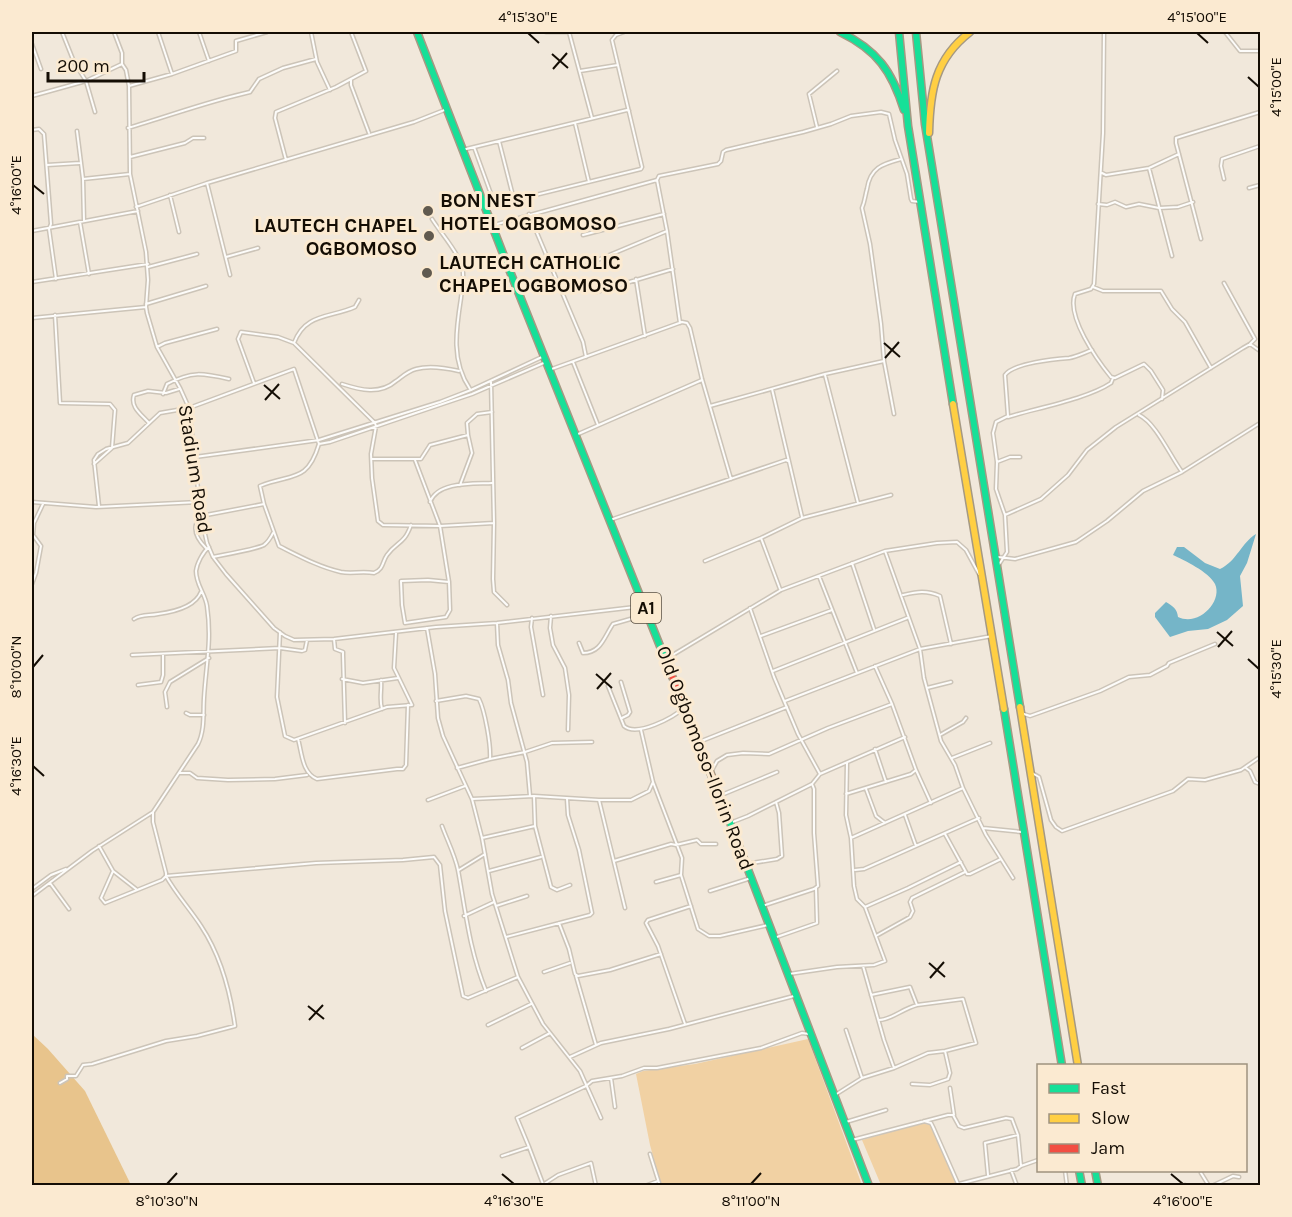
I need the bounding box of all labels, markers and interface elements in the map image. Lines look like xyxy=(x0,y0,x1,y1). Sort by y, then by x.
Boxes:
text: 4°15'30"E xyxy=(498,8,558,26)
text: 4°15'00"E xyxy=(1167,8,1227,26)
scale bar xyxy=(48,45,144,83)
text: 200 m xyxy=(57,55,110,77)
text: 4°15'00"E xyxy=(1267,57,1285,117)
text: 4°16'00"E xyxy=(7,155,25,215)
place label: BON NEST HOTEL OGBOMOSO xyxy=(440,189,616,235)
marker: BON NEST HOTEL OGBOMOSO xyxy=(421,204,435,218)
place label: LAUTECH CHAPEL OGBOMOSO xyxy=(254,214,417,260)
marker: LAUTECH CHAPEL OGBOMOSO xyxy=(422,229,436,243)
place label: LAUTECH CATHOLIC CHAPEL OGBOMOSO xyxy=(439,251,628,297)
marker: LAUTECH CATHOLIC CHAPEL OGBOMOSO xyxy=(420,266,434,280)
street label: Stadium Road xyxy=(173,403,217,535)
road number: A1 xyxy=(631,593,661,623)
text: 8°10'00"N xyxy=(7,636,25,698)
text: 4°15'30"E xyxy=(1267,639,1285,699)
street label: Old Ogbomoso-Ilorin Road xyxy=(652,643,758,873)
text: 4°16'30"E xyxy=(7,736,25,796)
legend xyxy=(1037,1064,1247,1172)
text: Fast xyxy=(1091,1077,1126,1099)
text: Slow xyxy=(1091,1107,1130,1129)
text: Jam xyxy=(1091,1137,1125,1159)
text: 8°10'30"N xyxy=(136,1192,198,1210)
text: 4°16'30"E xyxy=(484,1192,544,1210)
text: 8°11'00"N xyxy=(722,1192,780,1210)
text: 4°16'00"E xyxy=(1153,1192,1213,1210)

